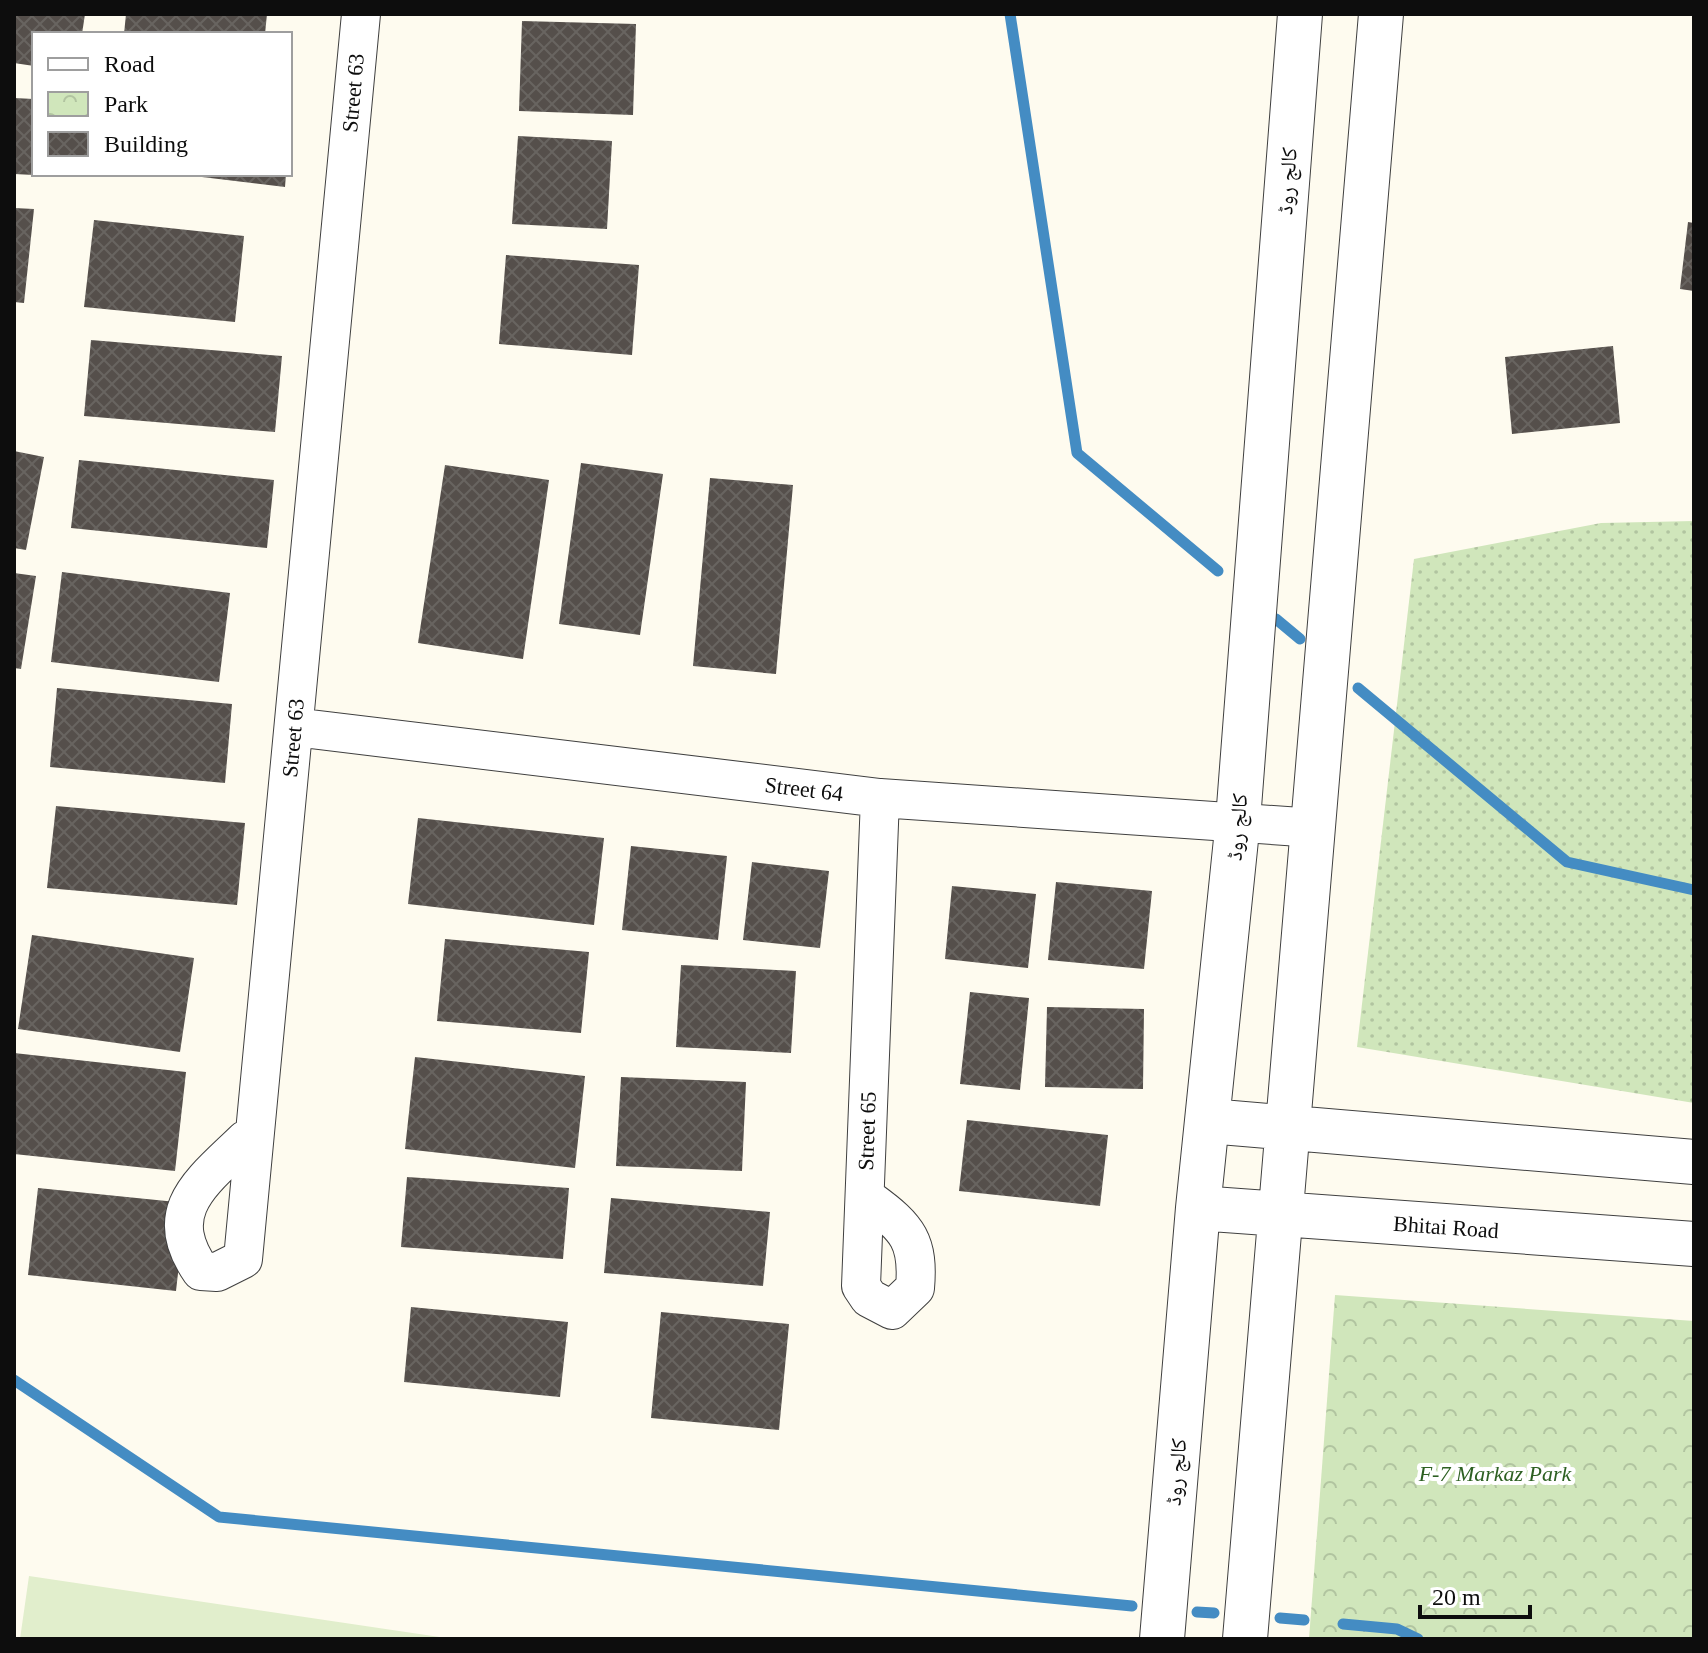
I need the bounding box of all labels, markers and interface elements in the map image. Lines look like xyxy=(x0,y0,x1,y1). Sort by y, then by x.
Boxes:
legend xyxy=(32,32,292,176)
text: Road xyxy=(104,51,155,77)
street label: Street 63 xyxy=(337,53,369,133)
text: Park xyxy=(104,91,148,117)
text: Building xyxy=(104,131,188,157)
street label: کالج روڈ xyxy=(1272,146,1303,216)
street label: Street 63 xyxy=(277,698,309,778)
street label: Street 64 xyxy=(763,772,845,806)
street label: کالج روڈ xyxy=(1222,792,1253,862)
street label: Street 65 xyxy=(853,1091,881,1171)
street label: Bhitai Road xyxy=(1392,1211,1500,1243)
street label: کالج روڈ xyxy=(1161,1437,1192,1507)
park label: F-7 Markaz Park xyxy=(1418,1461,1573,1486)
scale bar xyxy=(1420,1569,1530,1619)
text: 20 m xyxy=(1432,1584,1481,1610)

